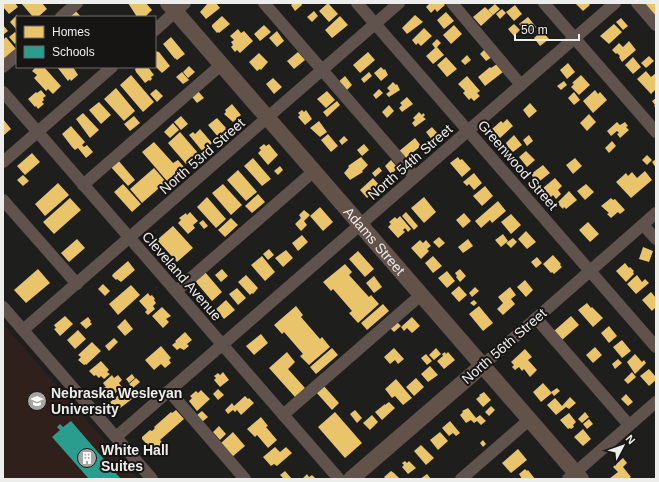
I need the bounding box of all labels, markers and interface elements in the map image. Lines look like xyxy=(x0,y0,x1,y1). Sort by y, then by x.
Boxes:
legend xyxy=(16,16,156,68)
scale bar xyxy=(515,16,579,42)
text: 50 m xyxy=(521,23,548,37)
text: Homes xyxy=(52,25,90,39)
text: Schools xyxy=(52,45,95,59)
street label: North 53rd Street xyxy=(156,115,248,197)
street label: Greenwood Street xyxy=(475,117,561,213)
street label: North 54th Street xyxy=(365,121,456,203)
street label: Adams Street xyxy=(341,204,408,278)
street label: Cleveland Avenue xyxy=(139,228,225,324)
street label: North 56th Street xyxy=(459,305,550,387)
place label: Nebraska Wesleyan University xyxy=(51,385,182,417)
school or university icon: Nebraska Wesleyan University xyxy=(26,390,48,412)
north arrow xyxy=(603,426,643,466)
text: N xyxy=(623,433,638,446)
place label: White Hall Suites xyxy=(101,442,169,474)
building icon: White Hall Suites xyxy=(76,447,98,469)

